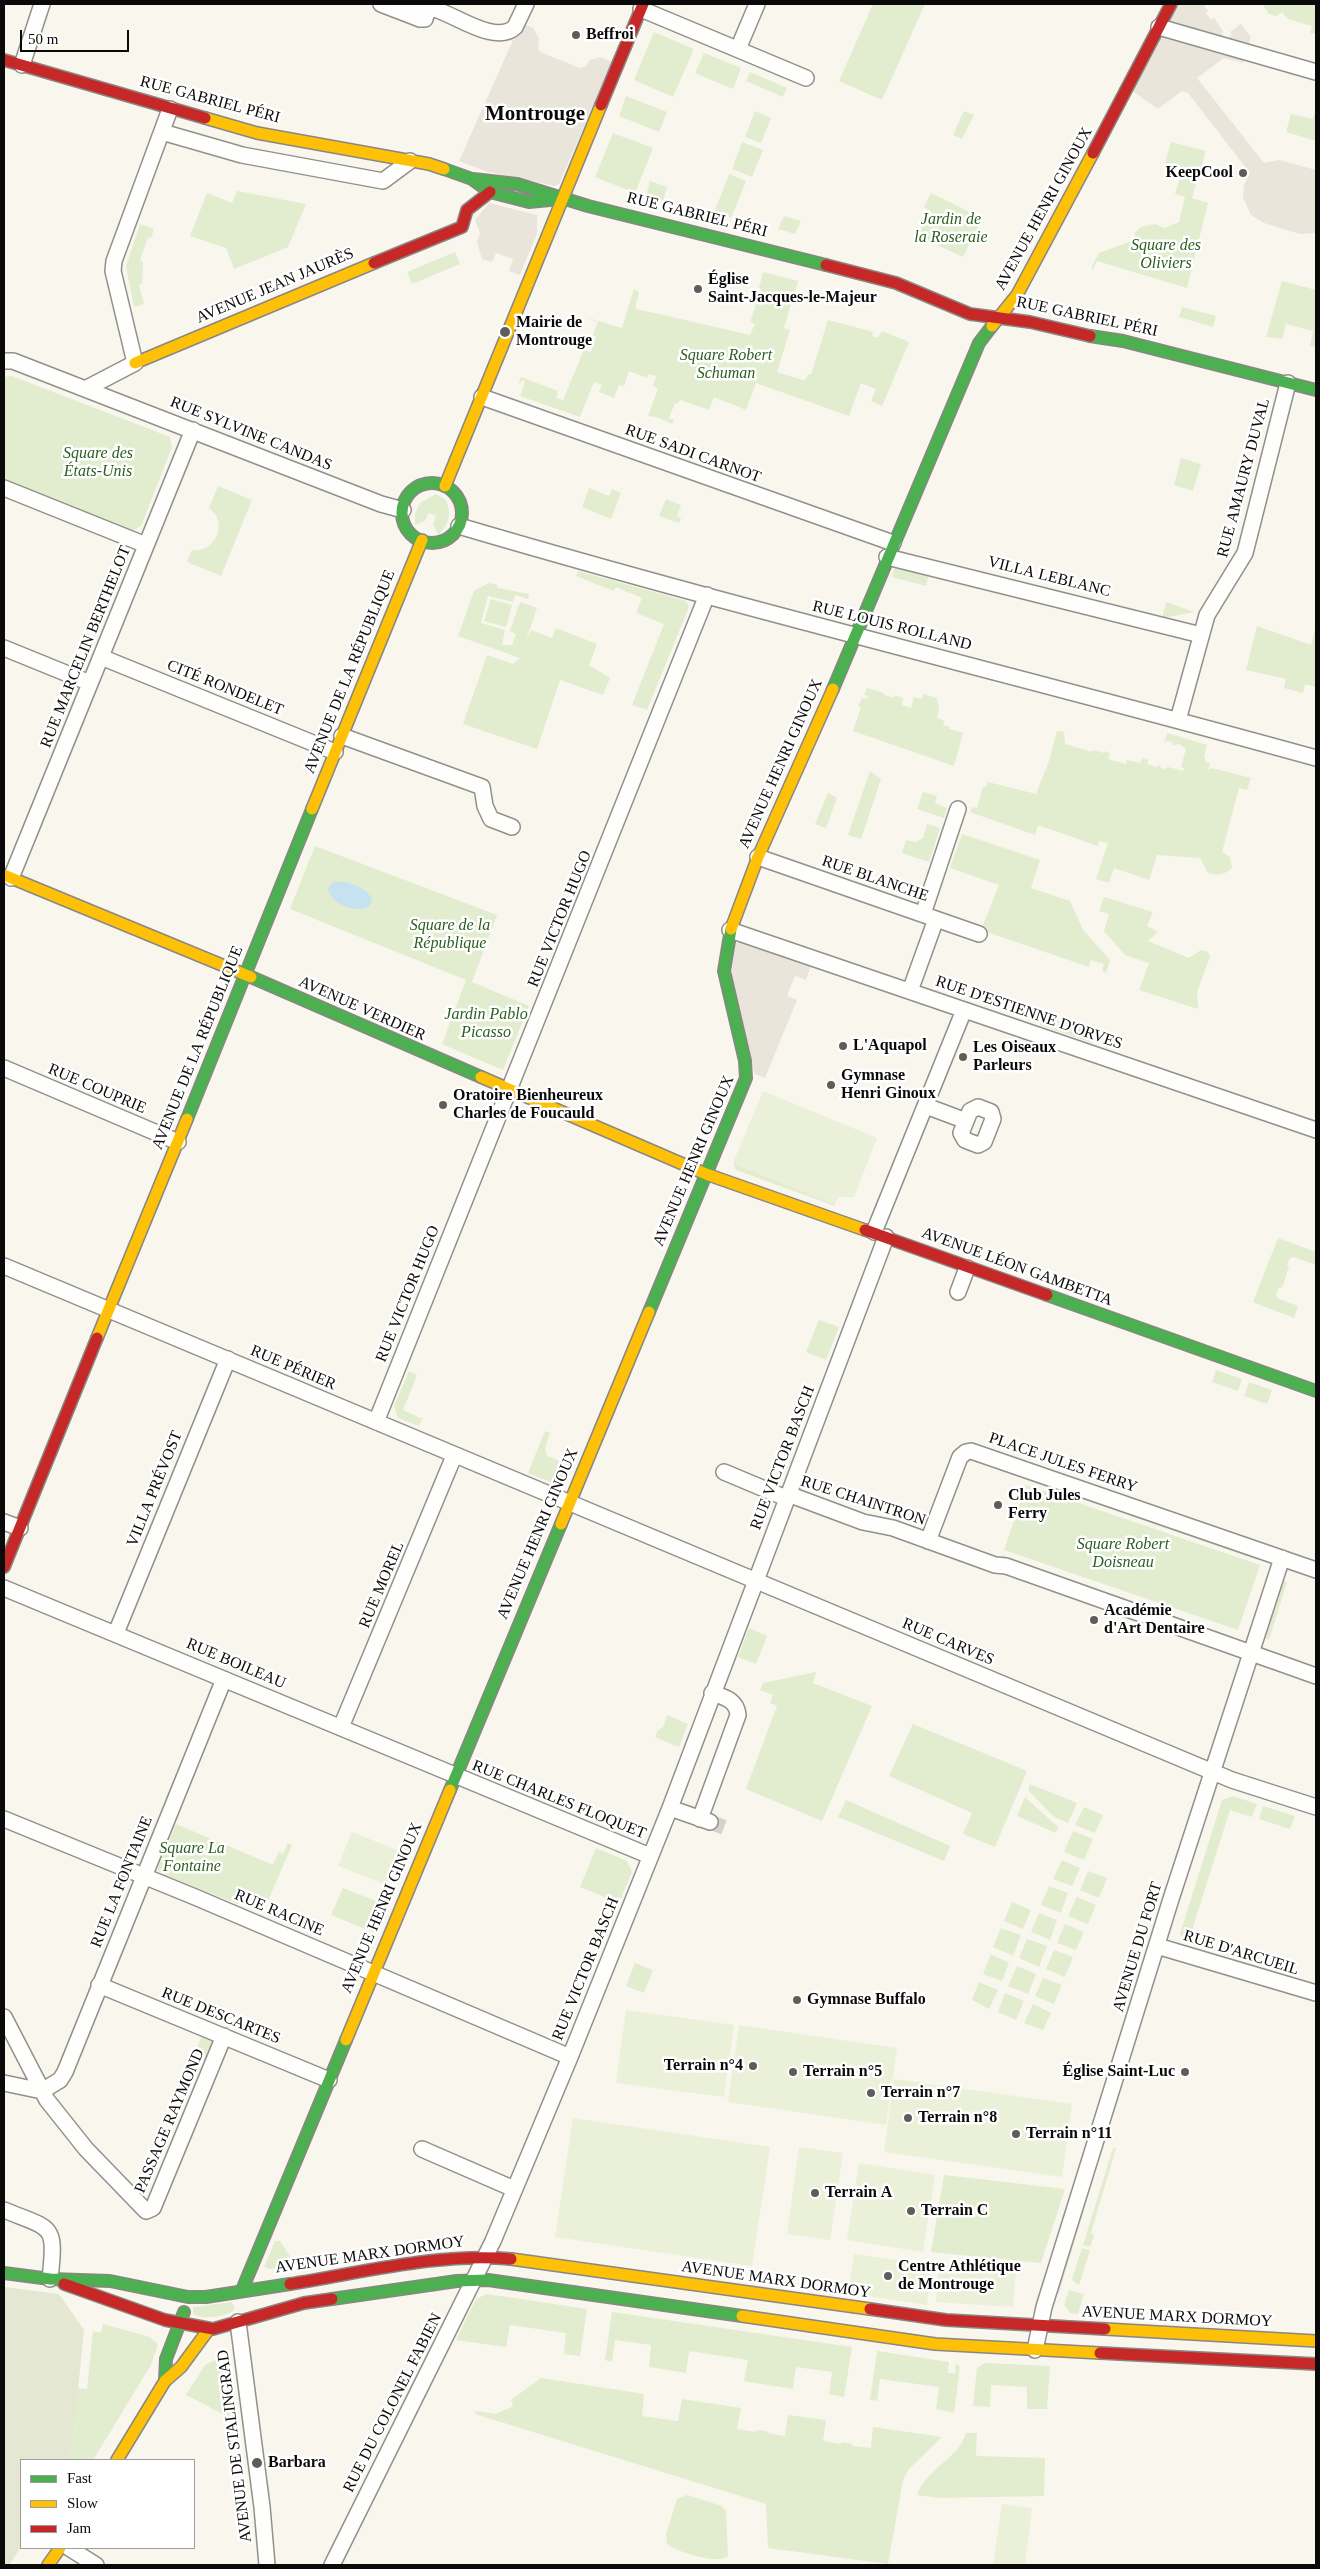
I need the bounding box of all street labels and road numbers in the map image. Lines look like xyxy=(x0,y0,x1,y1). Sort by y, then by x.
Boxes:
street label: RUE GABRIEL PÉRI xyxy=(141,73,279,127)
street label: AVENUE HENRI GINOUX xyxy=(993,128,1095,290)
street label: RUE GABRIEL PÉRI xyxy=(628,189,766,241)
street label: AVENUE JEAN JAURÈS xyxy=(195,245,355,327)
street label: RUE GABRIEL PÉRI xyxy=(1018,293,1156,341)
street label: RUE SYLVINE CANDAS xyxy=(173,395,329,473)
street label: RUE AMAURY DUVAL xyxy=(1215,403,1273,553)
street label: RUE SADI CARNOT xyxy=(626,422,760,486)
street label: RUE MARCELIN BERTHELOT xyxy=(39,548,133,746)
street label: VILLA LEBLANC xyxy=(992,554,1106,600)
street label: AVENUE DE LA RÉPUBLIQUE xyxy=(302,572,398,772)
street label: RUE LOUIS ROLLAND xyxy=(814,598,970,654)
street label: CITÉ RONDELET xyxy=(166,657,284,719)
street label: AVENUE HENRI GINOUX xyxy=(737,680,825,848)
street label: RUE VICTOR HUGO xyxy=(525,851,595,987)
street label: RUE BLANCHE xyxy=(822,853,928,905)
street label: AVENUE DE LA RÉPUBLIQUE xyxy=(150,948,246,1148)
street label: RUE D'ESTIENNE D'ORVES xyxy=(934,972,1124,1054)
street label: AVENUE VERDIER xyxy=(300,974,424,1044)
street label: RUE COUPRIE xyxy=(46,1060,148,1118)
street label: AVENUE HENRI GINOUX xyxy=(651,1077,737,1245)
street label: AVENUE LÉON GAMBETTA xyxy=(924,1225,1110,1309)
street label: RUE VICTOR HUGO xyxy=(373,1226,443,1362)
street label: RUE PÉRIER xyxy=(248,1342,338,1394)
street label: RUE VICTOR BASCH xyxy=(748,1387,818,1529)
street label: PLACE JULES FERRY xyxy=(989,1430,1137,1496)
street label: VILLA PRÉVOST xyxy=(125,1433,185,1545)
street label: AVENUE HENRI GINOUX xyxy=(495,1450,581,1618)
street label: RUE CHAINTRON xyxy=(800,1472,926,1530)
street label: RUE MOREL xyxy=(356,1541,408,1629)
street label: RUE CARVES xyxy=(901,1615,995,1669)
street label: RUE BOILEAU xyxy=(186,1635,286,1693)
street label: RUE CHARLES FLOQUET xyxy=(472,1758,646,1842)
street label: RUE LA FONTAINE xyxy=(88,1817,156,1947)
street label: AVENUE HENRI GINOUX xyxy=(339,1824,425,1992)
street label: AVENUE DU FORT xyxy=(1110,1882,1166,2012)
street label: RUE RACINE xyxy=(234,1887,324,1939)
street label: RUE VICTOR BASCH xyxy=(550,1898,622,2040)
street label: RUE D'ARCUEIL xyxy=(1184,1927,1298,1979)
street label: RUE DESCARTES xyxy=(160,1984,282,2048)
street label: PASSAGE RAYMOND xyxy=(133,2050,207,2192)
street label: AVENUE MARX DORMOY xyxy=(282,2233,458,2277)
street label: AVENUE MARX DORMOY xyxy=(688,2258,864,2302)
street label: AVENUE MARX DORMOY xyxy=(1089,2303,1265,2331)
street label: RUE DU COLONEL FABIEN xyxy=(341,2314,445,2492)
street label: AVENUE DE STALINGRAD xyxy=(214,2354,256,2538)

